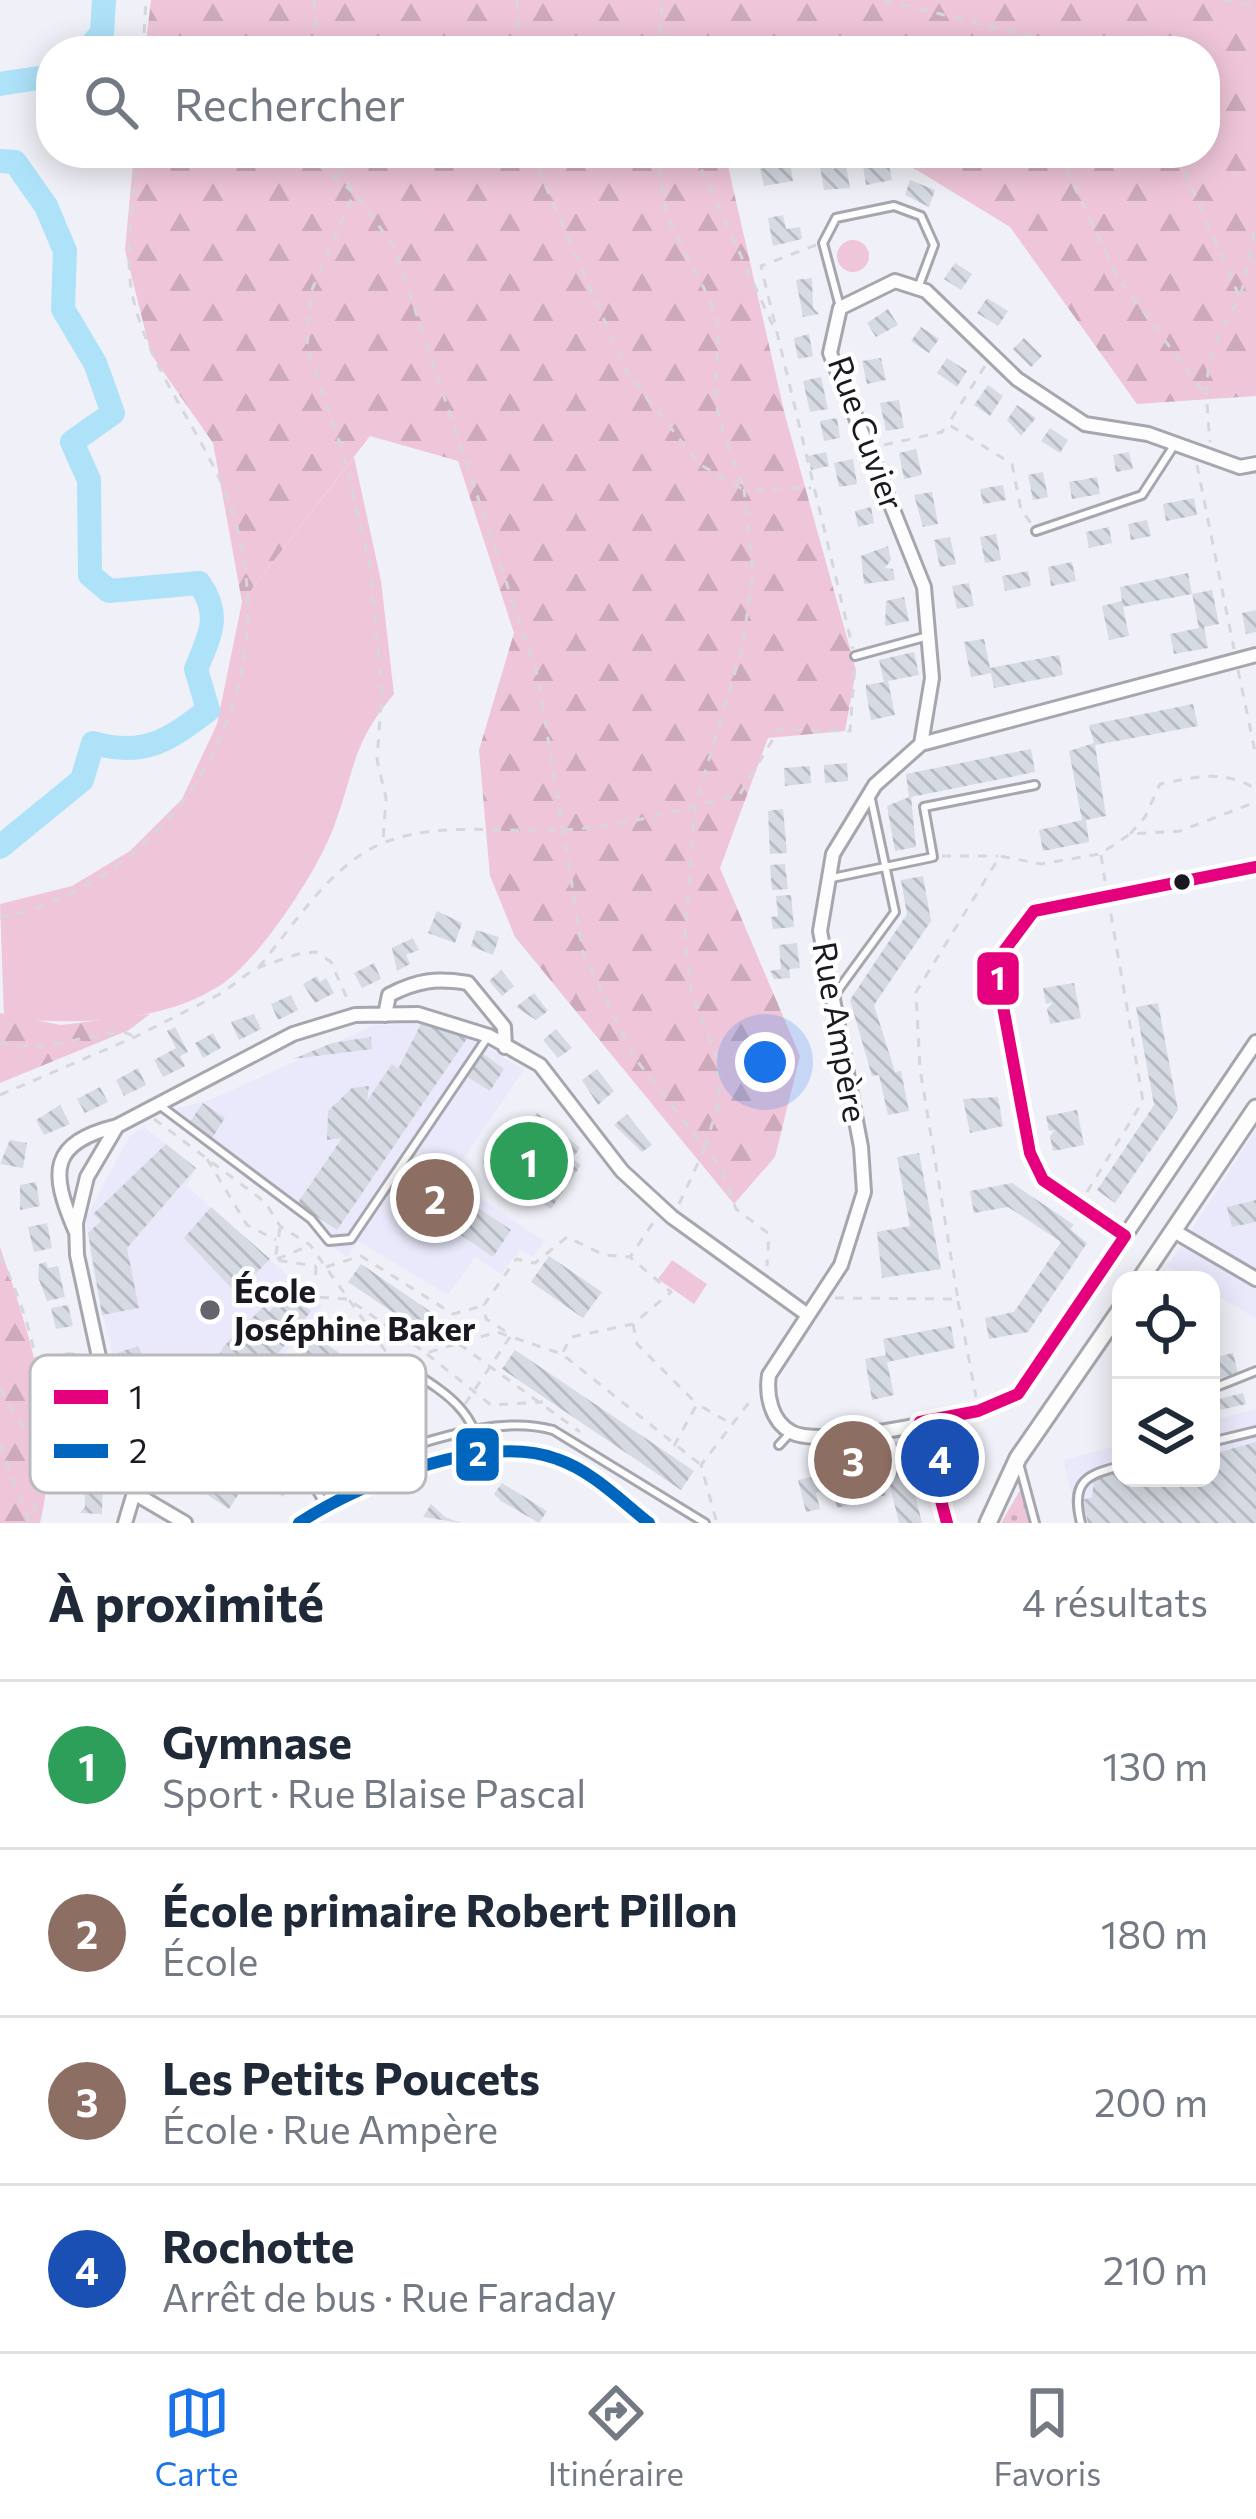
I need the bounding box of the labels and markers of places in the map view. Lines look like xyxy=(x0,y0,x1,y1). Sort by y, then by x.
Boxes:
unlabelled marker xyxy=(1171,871,1193,893)
pin: 1 xyxy=(490,1116,568,1206)
pin: 2 xyxy=(396,1153,474,1243)
place label: École Joséphine Baker xyxy=(234,1269,476,1348)
marker: École Joséphine Baker xyxy=(197,1297,223,1323)
pin: 4 xyxy=(901,1413,979,1503)
pin: 3 xyxy=(814,1415,892,1505)

